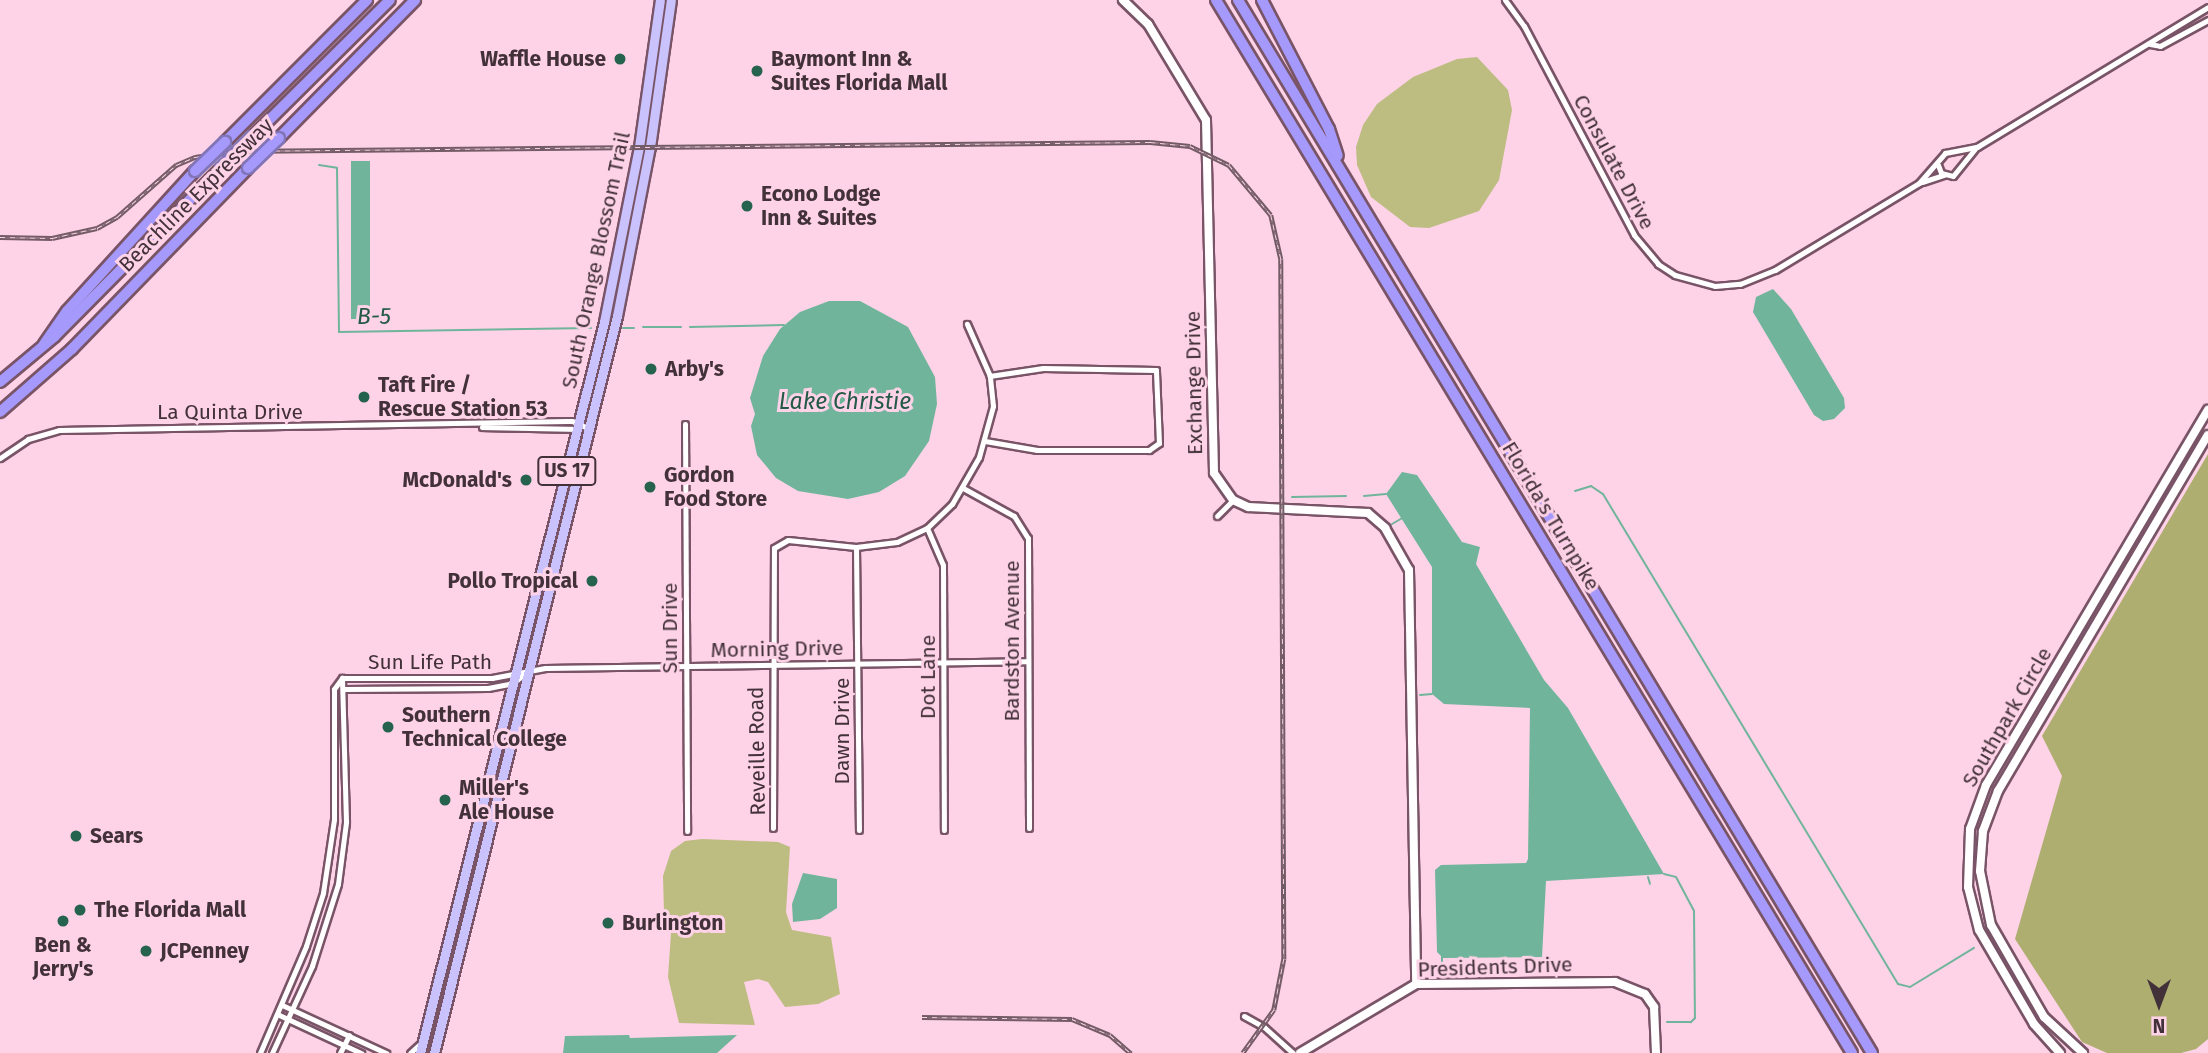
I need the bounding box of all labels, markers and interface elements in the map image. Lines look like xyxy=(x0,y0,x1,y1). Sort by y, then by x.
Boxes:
place label: Waffle House xyxy=(480,46,606,72)
place label: Baymont Inn & Suites Florida Mall xyxy=(771,46,948,96)
marker: Waffle House xyxy=(612,51,628,67)
marker: Baymont Inn & Suites Florida Mall xyxy=(749,63,765,79)
street label: Consulate Drive xyxy=(1568,90,1660,234)
street label: Beachline Expressway xyxy=(114,113,278,277)
street label: South Orange Blossom Trail xyxy=(556,129,636,391)
place label: Econo Lodge Inn & Suites xyxy=(761,181,881,231)
marker: Econo Lodge Inn & Suites xyxy=(739,198,755,214)
water label: B-5 xyxy=(357,302,391,330)
street label: Exchange Drive xyxy=(1180,311,1208,455)
place label: Arby's xyxy=(665,356,724,382)
marker: Arby's xyxy=(643,361,659,377)
place label: Taft Fire / Rescue Station 53 xyxy=(378,372,548,422)
water label: Lake Christie xyxy=(779,387,911,415)
marker: Taft Fire / Rescue Station 53 xyxy=(356,389,372,405)
street label: La Quinta Drive xyxy=(157,399,303,425)
street label: Florida's Turnpike xyxy=(1497,437,1605,595)
road number: US 17 xyxy=(537,456,597,486)
place label: Gordon Food Store xyxy=(664,462,767,512)
place label: McDonald's xyxy=(402,467,512,493)
marker: McDonald's xyxy=(518,472,534,488)
marker: Gordon Food Store xyxy=(642,479,658,495)
street label: Bardston Avenue xyxy=(999,560,1025,722)
place label: Pollo Tropical xyxy=(448,568,578,594)
marker: Pollo Tropical xyxy=(584,573,600,589)
street label: Sun Drive xyxy=(657,583,683,673)
street label: Morning Drive xyxy=(710,635,844,663)
street label: Dot Lane xyxy=(915,635,941,719)
street label: Southpark Circle xyxy=(1957,643,2057,791)
street label: Sun Life Path xyxy=(368,649,492,675)
street label: Dawn Drive xyxy=(829,678,855,784)
street label: Reveille Road xyxy=(743,686,771,816)
place label: Southern Technical College xyxy=(402,702,567,752)
marker: Southern Technical College xyxy=(380,719,396,735)
place label: Miller's Ale House xyxy=(459,775,554,825)
marker: Miller's Ale House xyxy=(437,792,453,808)
place label: Sears xyxy=(90,823,143,849)
marker: Sears xyxy=(68,828,84,844)
place label: The Florida Mall xyxy=(94,897,246,923)
marker: The Florida Mall xyxy=(72,902,88,918)
place label: Burlington xyxy=(622,910,723,936)
marker: Ben & Jerry's xyxy=(55,913,71,929)
marker: Burlington xyxy=(600,915,616,931)
place label: Ben & Jerry's xyxy=(33,932,93,982)
place label: JCPenney xyxy=(160,938,249,964)
marker: JCPenney xyxy=(138,943,154,959)
street label: Presidents Drive xyxy=(1417,952,1573,982)
north arrow xyxy=(2124,969,2194,1039)
text: N xyxy=(2153,1014,2165,1037)

